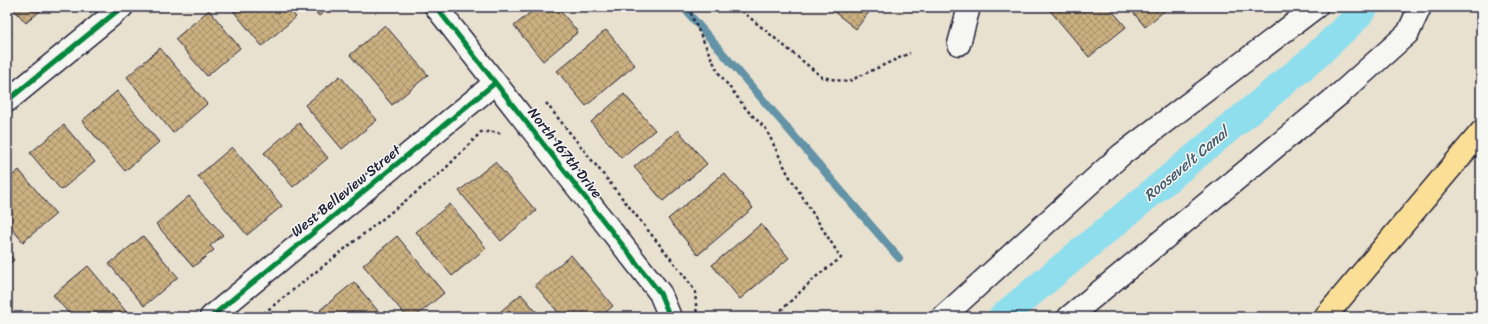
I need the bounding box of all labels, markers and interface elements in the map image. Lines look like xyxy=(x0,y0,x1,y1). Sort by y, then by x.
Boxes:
street label: North 167th Drive xyxy=(521,102,609,204)
water label: Roosevelt Canal xyxy=(1138,118,1237,208)
street label: West Belleview Street xyxy=(285,138,408,244)

